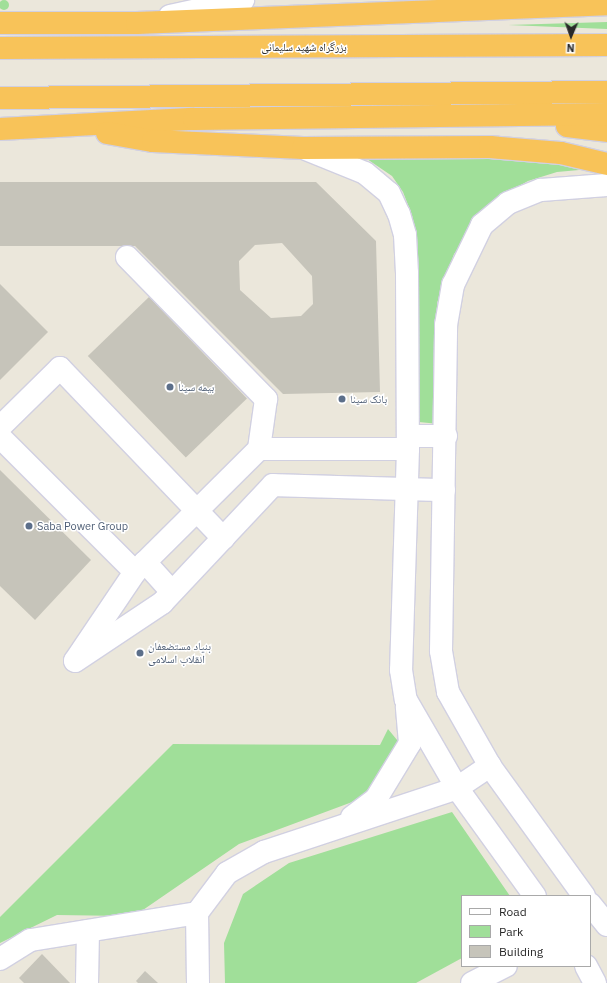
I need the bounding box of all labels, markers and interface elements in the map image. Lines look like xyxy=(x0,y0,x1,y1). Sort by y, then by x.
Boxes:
north arrow xyxy=(551,16,591,56)
street label: بزرگراه شهید سلیمانی xyxy=(261,40,347,54)
text: N xyxy=(566,41,575,55)
place label: بیمه سینا xyxy=(178,380,214,394)
marker: بیمه سینا xyxy=(165,382,175,392)
place label: بانک سینا xyxy=(350,392,387,406)
marker: بانک سینا xyxy=(337,394,347,404)
place label: Saba Power Group xyxy=(37,519,128,533)
marker: Saba Power Group xyxy=(24,521,34,531)
place label: بنیاد مستضعفان انقلاب اسلامی xyxy=(148,640,211,666)
marker: بنیاد مستضعفان انقلاب اسلامی xyxy=(135,648,145,658)
legend xyxy=(461,895,591,967)
text: Road xyxy=(499,904,527,919)
text: Park xyxy=(499,924,523,939)
text: Building xyxy=(499,944,543,959)

